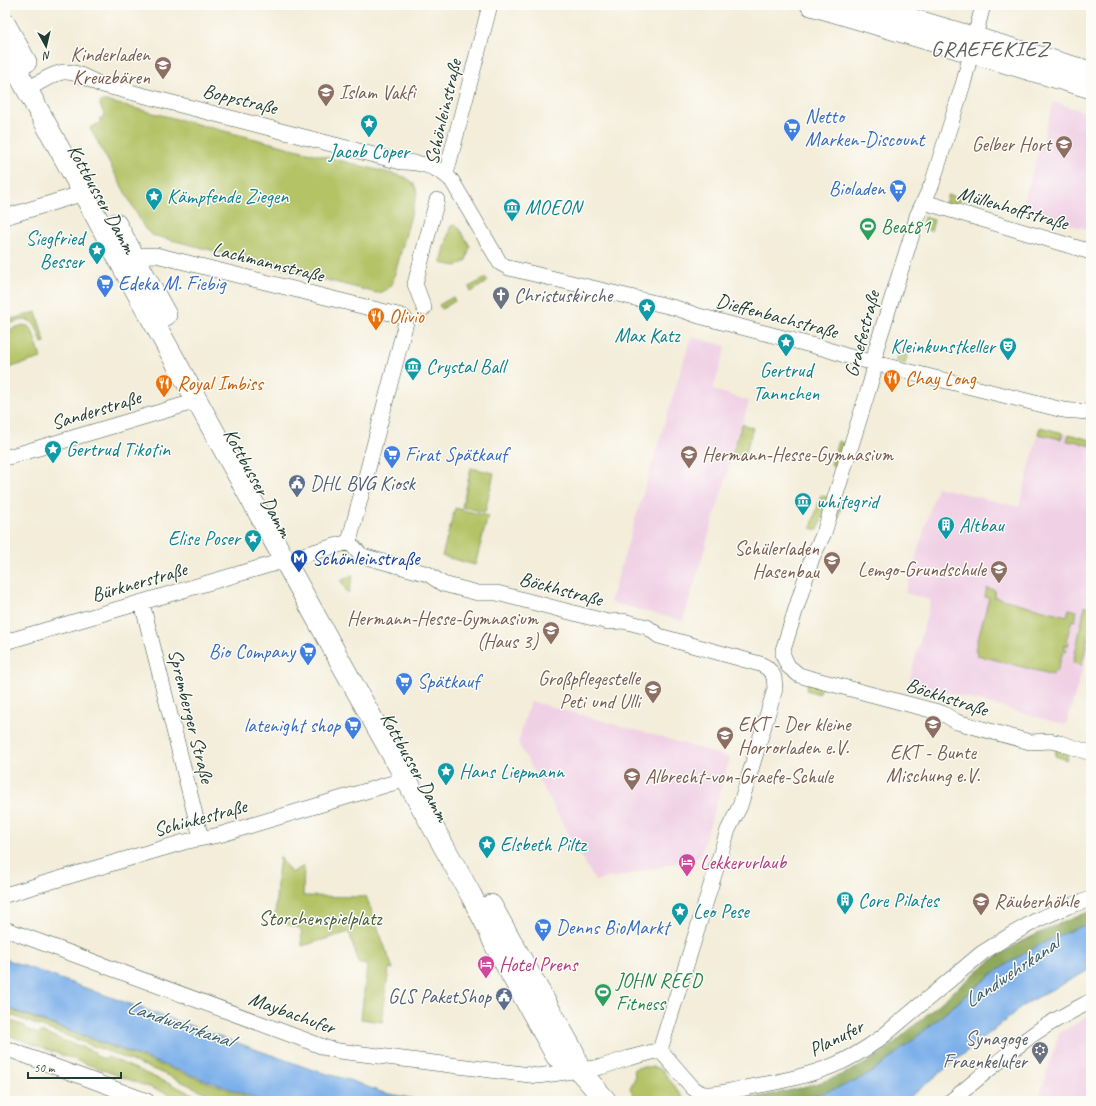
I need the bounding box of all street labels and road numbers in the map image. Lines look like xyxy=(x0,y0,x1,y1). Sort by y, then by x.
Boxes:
street label: Schönleinstraße xyxy=(419,55,468,167)
street label: Boppstraße xyxy=(200,78,281,121)
street label: Kottbusser Damm xyxy=(62,140,143,260)
street label: Müllenhoffstraße xyxy=(955,180,1073,236)
street label: Lachmannstraße xyxy=(210,236,328,288)
street label: Graefestraße xyxy=(839,287,886,380)
street label: Dieffenbachstraße xyxy=(713,288,842,345)
street label: Sanderstraße xyxy=(48,384,145,435)
street label: Kottbusser Damm xyxy=(218,424,299,544)
street label: Bürknerstraße xyxy=(88,556,191,608)
street label: Böckhstraße xyxy=(517,566,607,612)
street label: Spremberger Straße xyxy=(162,647,220,787)
street label: Böckhstraße xyxy=(903,672,993,722)
street label: Kottbusser Damm xyxy=(375,708,456,828)
street label: Schinkestraße xyxy=(151,793,251,842)
street label: Maybachufer xyxy=(245,986,340,1041)
street label: Planufer xyxy=(805,1013,869,1062)

